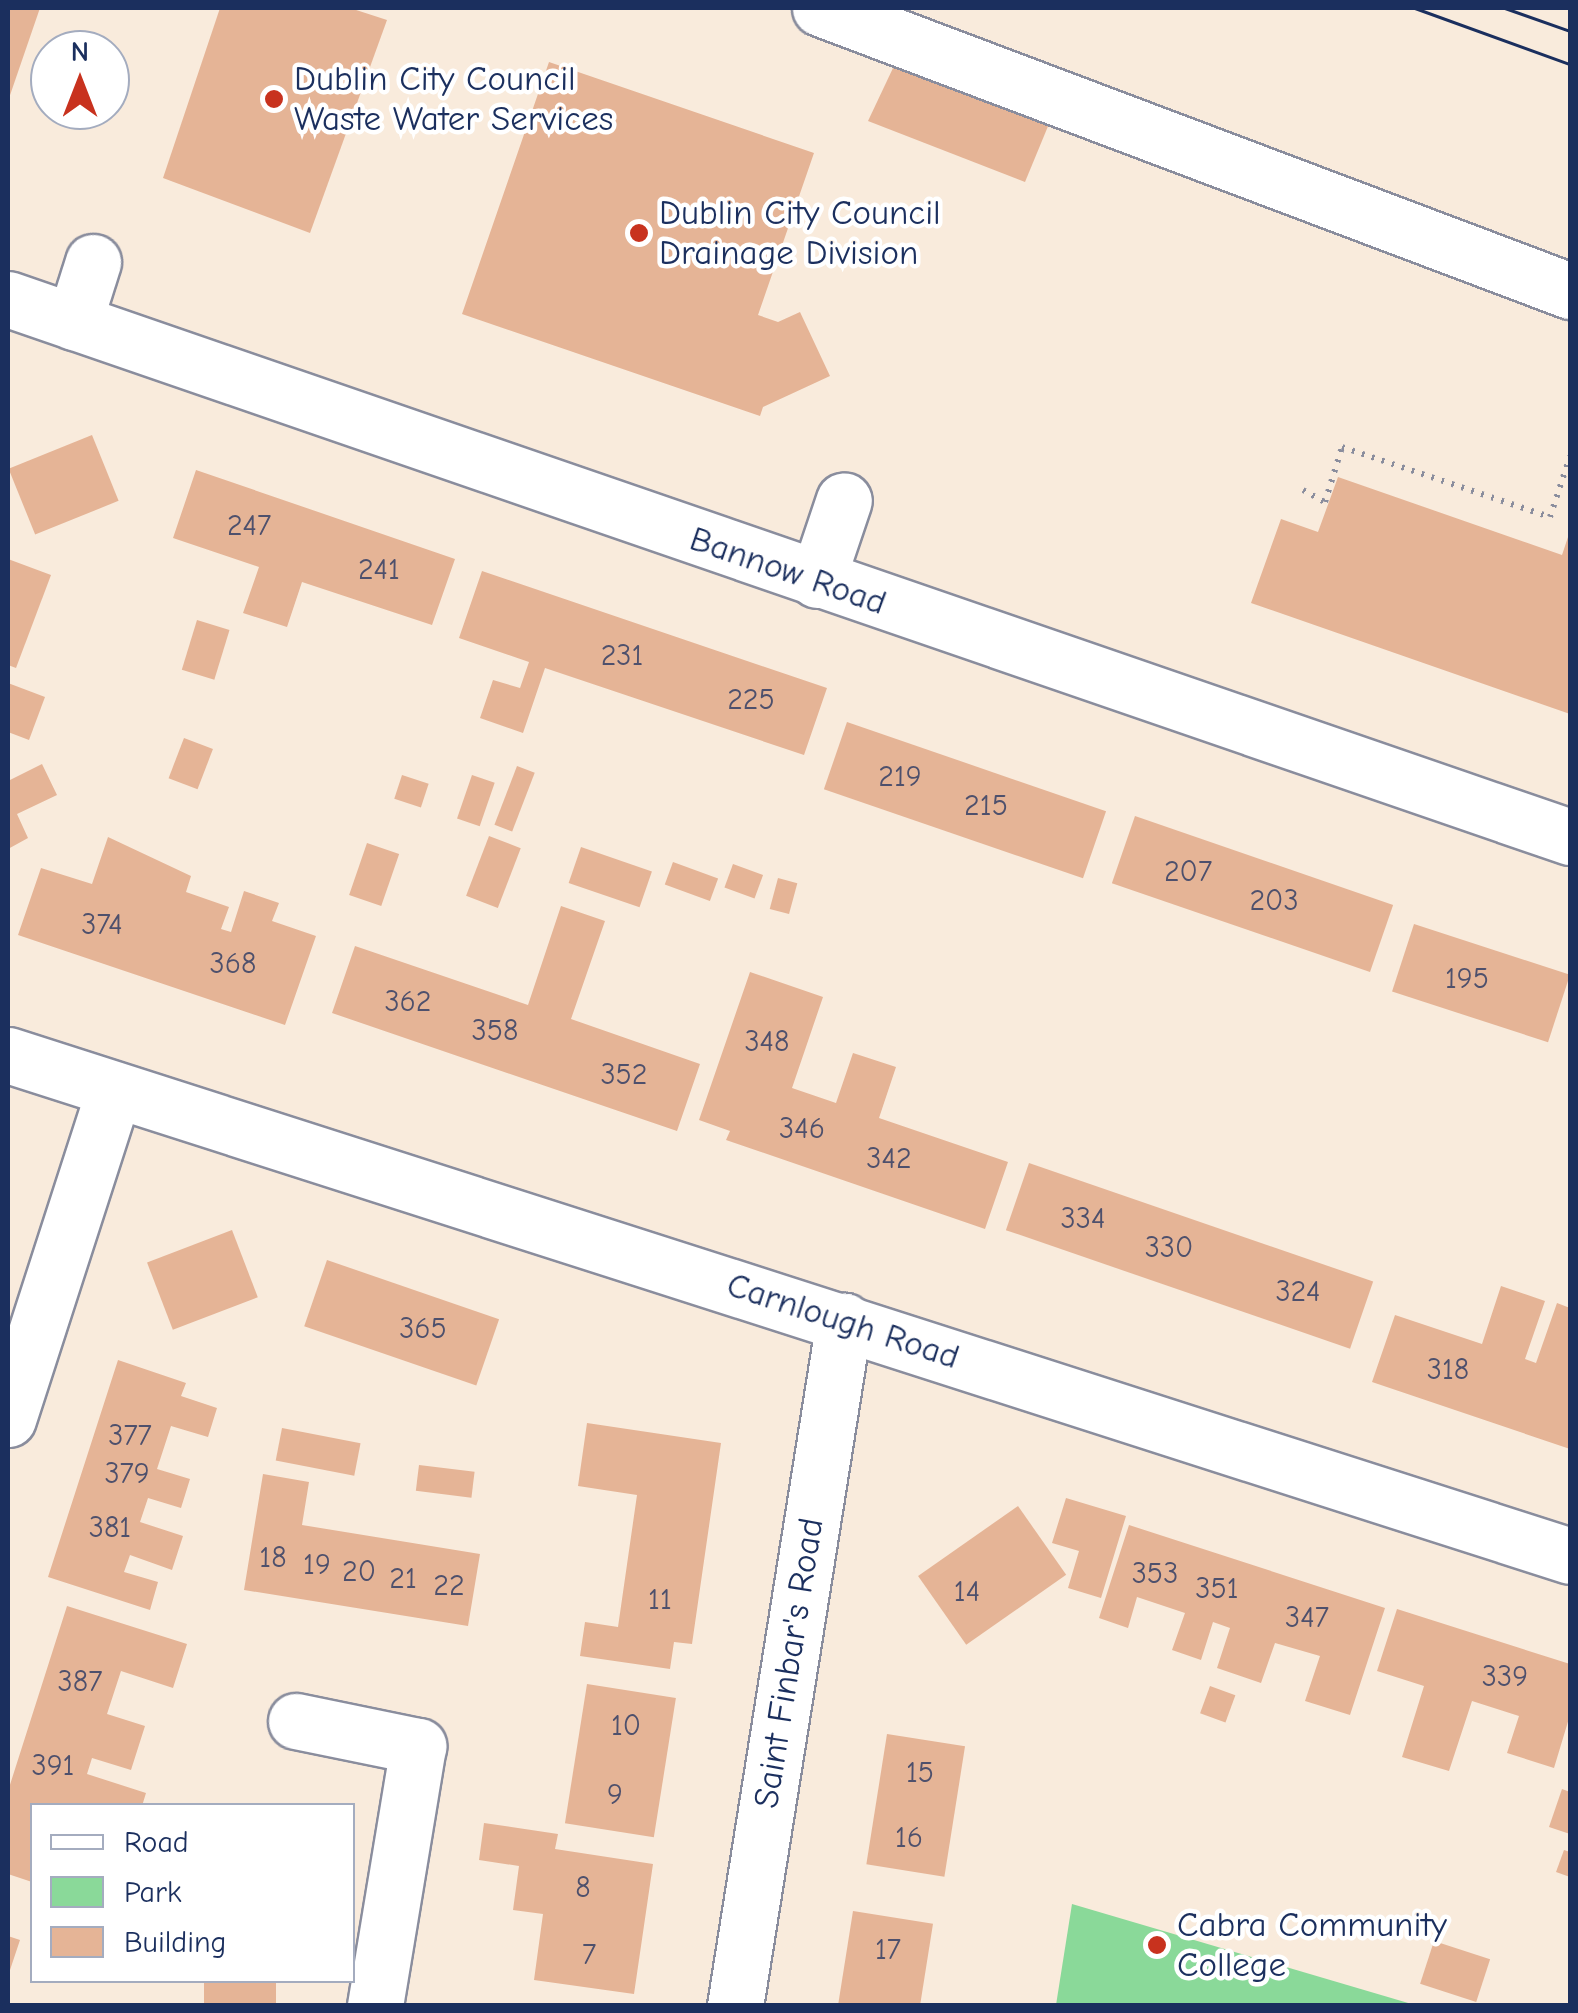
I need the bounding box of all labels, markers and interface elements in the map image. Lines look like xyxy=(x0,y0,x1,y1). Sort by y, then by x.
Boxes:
north arrow xyxy=(30,30,130,130)
text: N xyxy=(71,36,89,68)
place label: Dublin City Council Waste Water Services xyxy=(294,58,613,140)
marker: Dublin City Council Waste Water Services xyxy=(263,88,285,110)
place label: Dublin City Council Drainage Division xyxy=(659,192,941,274)
marker: Dublin City Council Drainage Division xyxy=(628,222,650,244)
house number: 247 xyxy=(227,508,271,544)
street label: Bannow Road xyxy=(684,518,892,624)
house number: 241 xyxy=(358,552,400,588)
house number: 231 xyxy=(601,638,643,674)
house number: 225 xyxy=(727,682,775,718)
house number: 219 xyxy=(878,759,922,795)
house number: 215 xyxy=(964,788,1008,824)
house number: 207 xyxy=(1164,854,1212,890)
house number: 203 xyxy=(1249,883,1299,919)
house number: 374 xyxy=(81,907,123,943)
house number: 368 xyxy=(210,946,256,982)
house number: 195 xyxy=(1445,961,1489,997)
house number: 362 xyxy=(384,984,432,1020)
house number: 358 xyxy=(472,1013,518,1049)
house number: 348 xyxy=(744,1024,790,1060)
house number: 352 xyxy=(600,1057,648,1093)
house number: 346 xyxy=(779,1111,825,1147)
house number: 342 xyxy=(866,1141,912,1177)
house number: 334 xyxy=(1061,1201,1105,1237)
house number: 330 xyxy=(1145,1230,1193,1266)
street label: Carnlough Road xyxy=(722,1264,964,1378)
house number: 324 xyxy=(1275,1274,1321,1310)
house number: 365 xyxy=(399,1311,447,1347)
house number: 318 xyxy=(1427,1352,1469,1388)
house number: 377 xyxy=(108,1418,152,1454)
house number: 379 xyxy=(104,1456,150,1492)
house number: 381 xyxy=(89,1510,131,1546)
street label: Saint Finbar's Road xyxy=(745,1515,833,1811)
house number: 18 xyxy=(259,1540,287,1576)
house number: 19 xyxy=(303,1547,331,1583)
house number: 20 xyxy=(342,1554,376,1590)
house number: 353 xyxy=(1132,1556,1178,1592)
house number: 21 xyxy=(389,1561,417,1597)
house number: 22 xyxy=(433,1568,465,1604)
house number: 351 xyxy=(1195,1571,1239,1607)
house number: 14 xyxy=(954,1574,980,1610)
house number: 11 xyxy=(648,1582,672,1618)
house number: 347 xyxy=(1285,1600,1329,1636)
house number: 339 xyxy=(1482,1659,1528,1695)
house number: 387 xyxy=(58,1664,102,1700)
house number: 10 xyxy=(611,1708,641,1744)
house number: 391 xyxy=(32,1748,74,1784)
house number: 15 xyxy=(906,1755,934,1791)
house number: 9 xyxy=(607,1777,623,1813)
legend xyxy=(30,1803,355,1983)
house number: 16 xyxy=(895,1820,923,1856)
text: Road xyxy=(124,1825,189,1860)
house number: 8 xyxy=(575,1870,591,1906)
text: Park xyxy=(124,1875,181,1910)
place label: Cabra Community College xyxy=(1177,1904,1447,1986)
text: Building xyxy=(124,1925,227,1960)
house number: 17 xyxy=(875,1932,901,1968)
marker: Cabra Community College xyxy=(1146,1934,1168,1956)
house number: 7 xyxy=(582,1937,596,1973)

